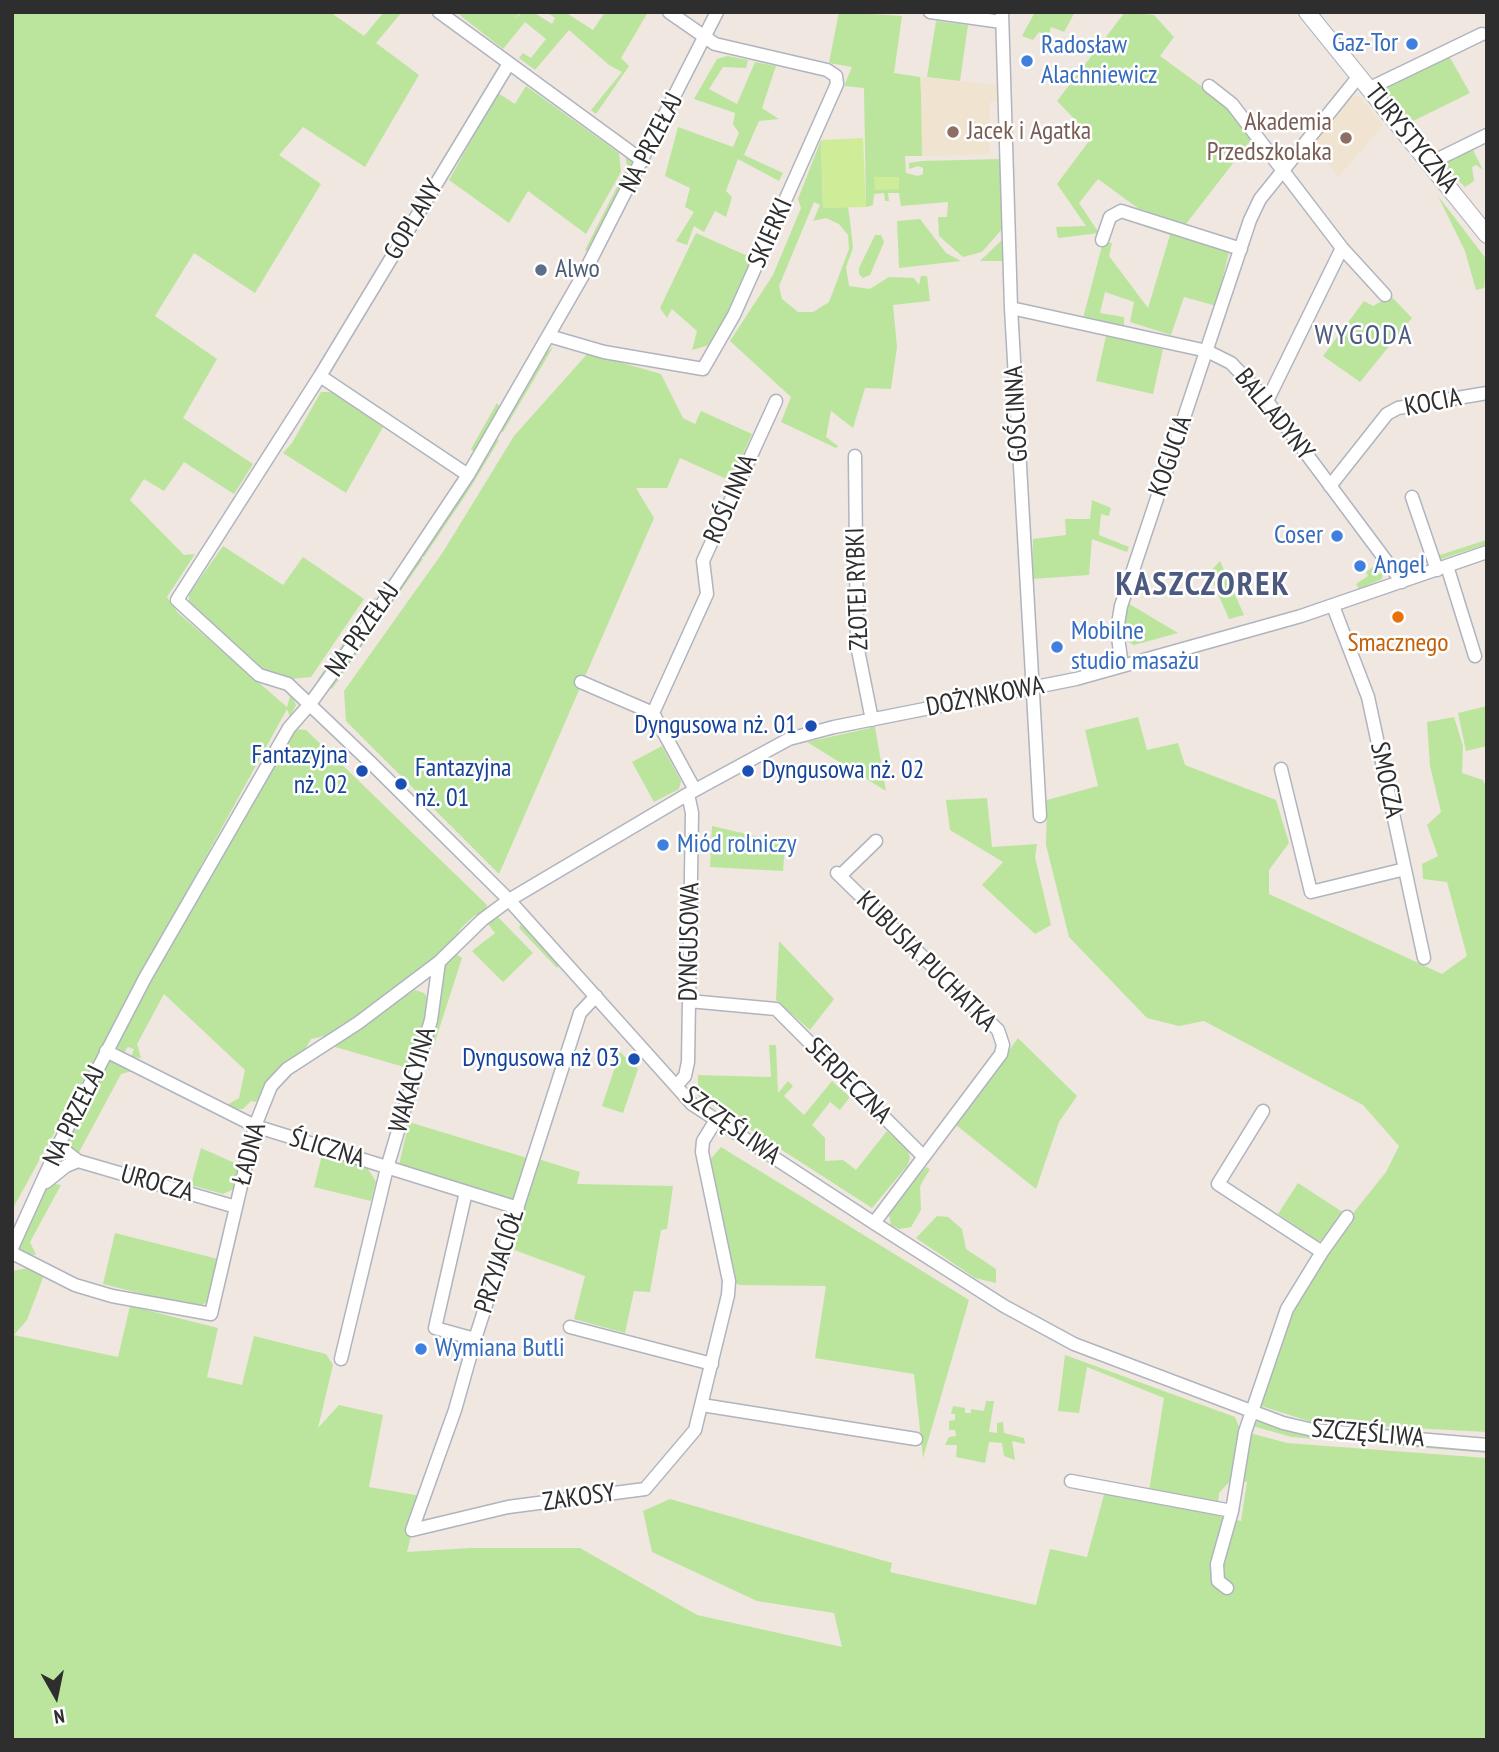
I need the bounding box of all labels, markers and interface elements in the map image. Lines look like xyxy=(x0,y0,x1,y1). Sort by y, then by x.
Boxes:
place label: Gaz-Tor xyxy=(1332,28,1398,60)
place label: Radosław Alachniewicz xyxy=(1041,30,1157,92)
marker: Gaz-Tor xyxy=(1404,36,1420,52)
marker: Radosław Alachniewicz xyxy=(1019,53,1035,69)
street label: TURYSTYCZNA xyxy=(1358,78,1464,200)
street label: NA PRZEŁAJ xyxy=(614,88,690,198)
place label: Akademia Przedszkolaka xyxy=(1207,107,1332,168)
place label: Jacek i Agatka xyxy=(967,116,1091,148)
marker: Jacek i Agatka xyxy=(945,124,961,140)
marker: Akademia Przedszkolaka xyxy=(1338,130,1354,146)
street label: GOPLANY xyxy=(378,174,450,266)
street label: SKIERKI xyxy=(742,194,800,272)
place label: Alwo xyxy=(555,254,600,286)
marker: Alwo xyxy=(533,262,549,278)
district label: WYGODA xyxy=(1315,319,1413,353)
street label: BALLADYNY xyxy=(1228,363,1320,467)
street label: GOŚCINNA xyxy=(999,365,1035,463)
street label: KOCIA xyxy=(1402,382,1464,424)
street label: KOGUCIA xyxy=(1143,412,1199,500)
street label: ROŚLINNA xyxy=(698,450,764,548)
place label: Coser xyxy=(1274,520,1323,552)
street label: ZŁOTEJ RYBKI xyxy=(840,527,876,651)
marker: Coser xyxy=(1329,528,1345,544)
place label: Angel xyxy=(1374,550,1426,582)
marker: Angel xyxy=(1352,558,1368,574)
district label: KASZCZOREK xyxy=(1117,566,1289,606)
street label: NA PRZEŁAJ xyxy=(319,577,407,683)
marker: Smacznego xyxy=(1390,609,1406,625)
place label: Mobilne studio masażu xyxy=(1071,616,1199,678)
place label: Smacznego xyxy=(1347,628,1449,660)
marker: Mobilne studio masażu xyxy=(1049,639,1065,655)
street label: DOŻYNKOWA xyxy=(923,670,1047,724)
place label: Dyngusowa nż. 01 xyxy=(635,710,797,742)
marker: Dyngusowa nż. 01 xyxy=(803,718,819,734)
street label: SMOCZA xyxy=(1363,739,1409,821)
place label: Fantazyjna nż. 02 xyxy=(252,740,348,802)
place label: Fantazyjna nż. 01 xyxy=(415,753,511,814)
place label: Dyngusowa nż. 02 xyxy=(762,755,924,787)
marker: Fantazyjna nż. 02 xyxy=(354,763,370,779)
marker: Dyngusowa nż. 02 xyxy=(740,763,756,779)
marker: Fantazyjna nż. 01 xyxy=(393,776,409,792)
place label: Miód rolniczy xyxy=(677,829,797,861)
marker: Miód rolniczy xyxy=(655,837,671,853)
street label: DYNGUSOWA xyxy=(673,882,707,1002)
street label: KUBUSIA PUCHATKA xyxy=(849,885,1003,1039)
street label: WAKACYJNA xyxy=(383,1024,443,1136)
street label: SERDECZNA xyxy=(799,1032,897,1130)
place label: Dyngusowa nż 03 xyxy=(462,1043,620,1075)
marker: Dyngusowa nż 03 xyxy=(626,1051,642,1067)
street label: NA PRZEŁAJ xyxy=(37,1061,113,1171)
street label: SZCZĘŚLIWA xyxy=(676,1080,786,1172)
street label: ŁADNA xyxy=(227,1119,273,1189)
street label: ŚLICZNA xyxy=(286,1123,368,1175)
street label: UROCZA xyxy=(117,1159,197,1209)
street label: PRZYJACIÓŁ xyxy=(469,1205,531,1317)
place label: Wymiana Butli xyxy=(435,1333,565,1365)
marker: Wymiana Butli xyxy=(413,1341,429,1357)
street label: SZCZĘŚLIWA xyxy=(1310,1414,1426,1454)
street label: ZAKOSY xyxy=(541,1477,617,1519)
north arrow xyxy=(21,1661,91,1731)
text: N xyxy=(52,1704,66,1729)

